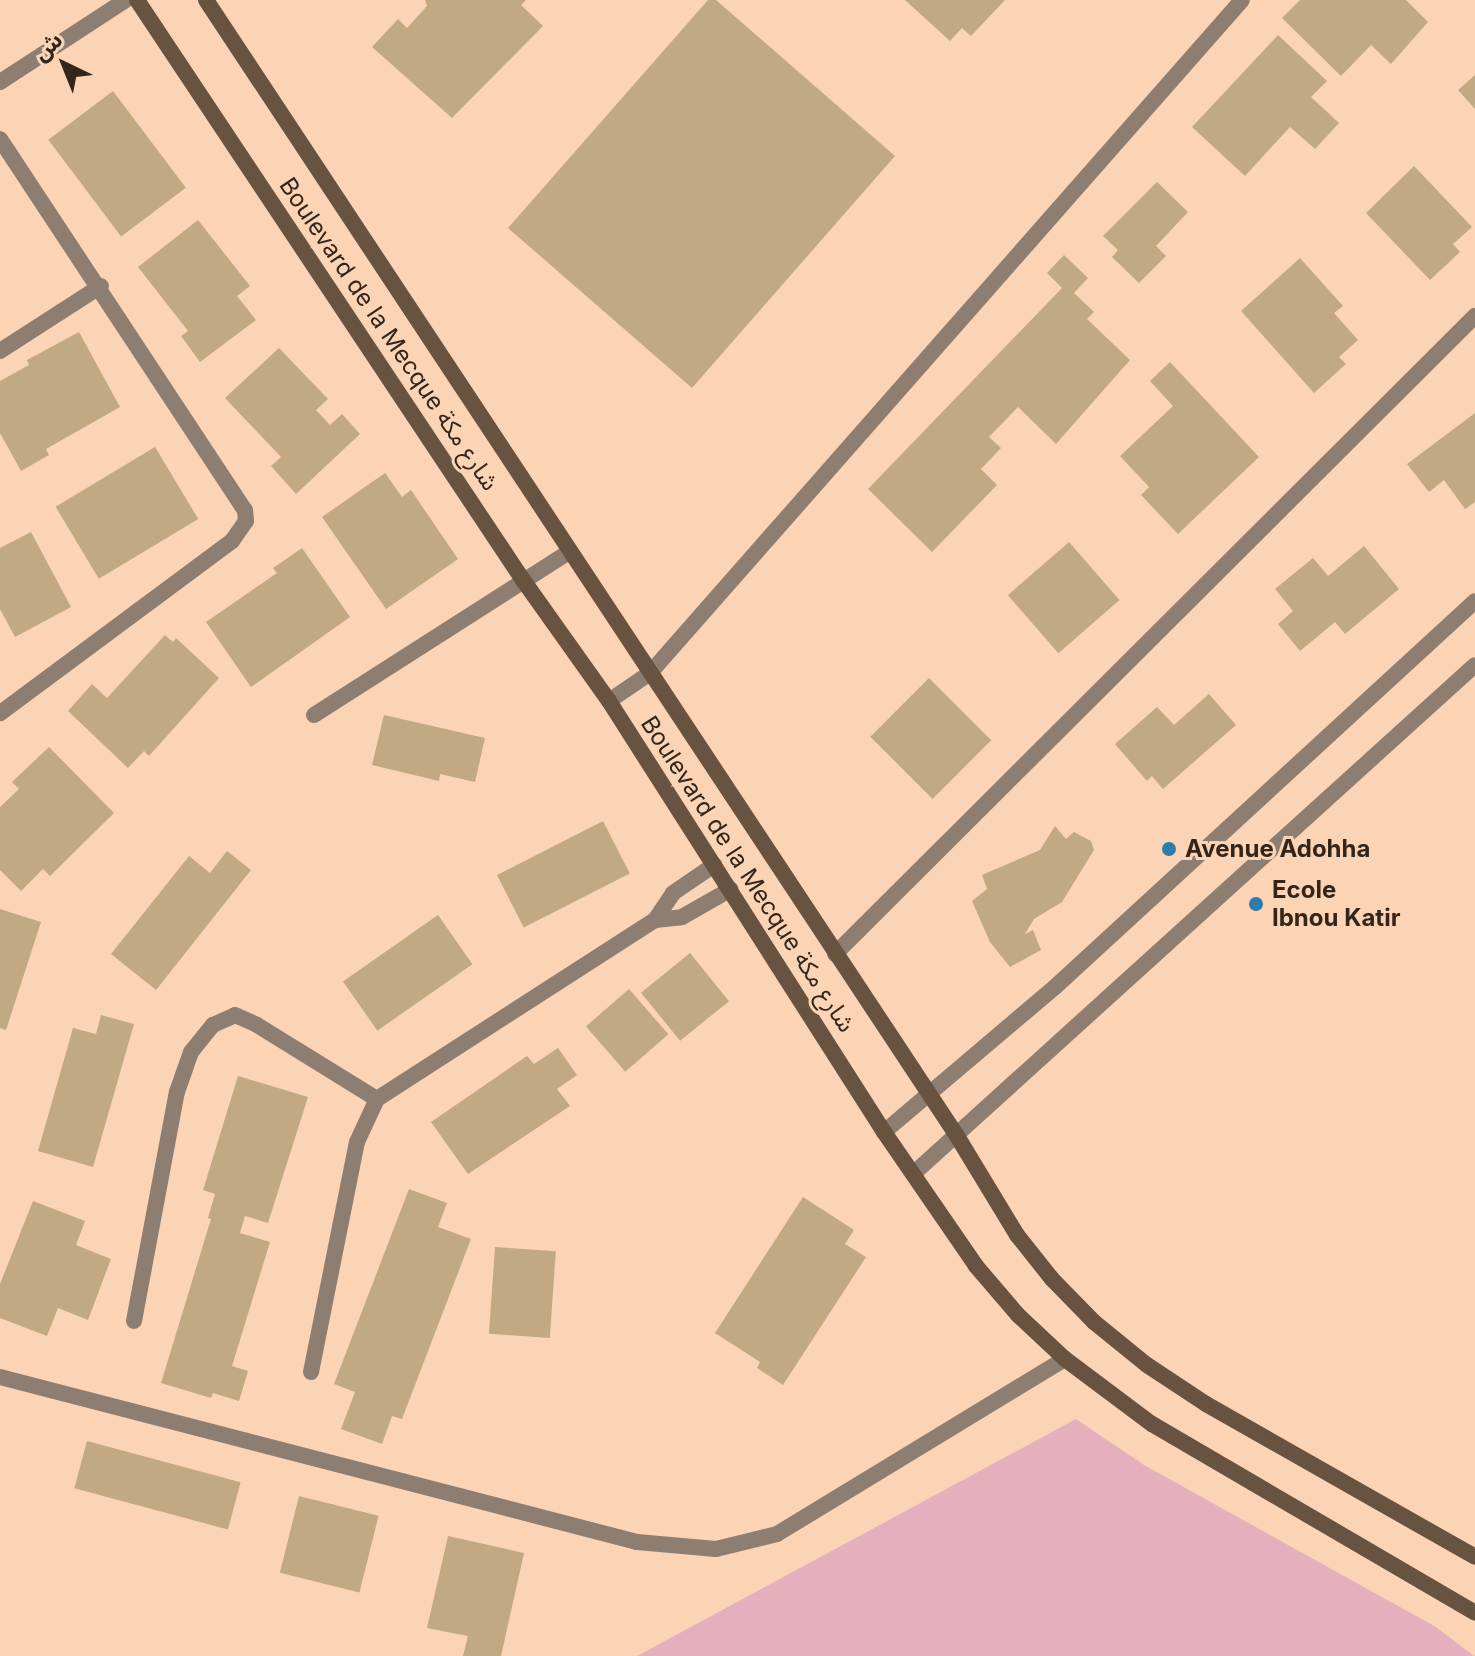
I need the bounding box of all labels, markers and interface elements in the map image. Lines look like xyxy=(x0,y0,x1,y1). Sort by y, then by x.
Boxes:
north arrow xyxy=(24,24,104,104)
text: ش xyxy=(28,27,68,66)
street label: Boulevard de la Mecque شارع مكة xyxy=(273,172,505,496)
street label: Boulevard de la Mecque شارع مكة xyxy=(635,711,861,1037)
place label: Avenue Adohha xyxy=(1185,835,1370,863)
marker: Avenue Adohha xyxy=(1160,840,1178,858)
place label: Ecole Ibnou Katir xyxy=(1272,876,1400,932)
marker: Ecole Ibnou Katir xyxy=(1247,895,1265,913)

